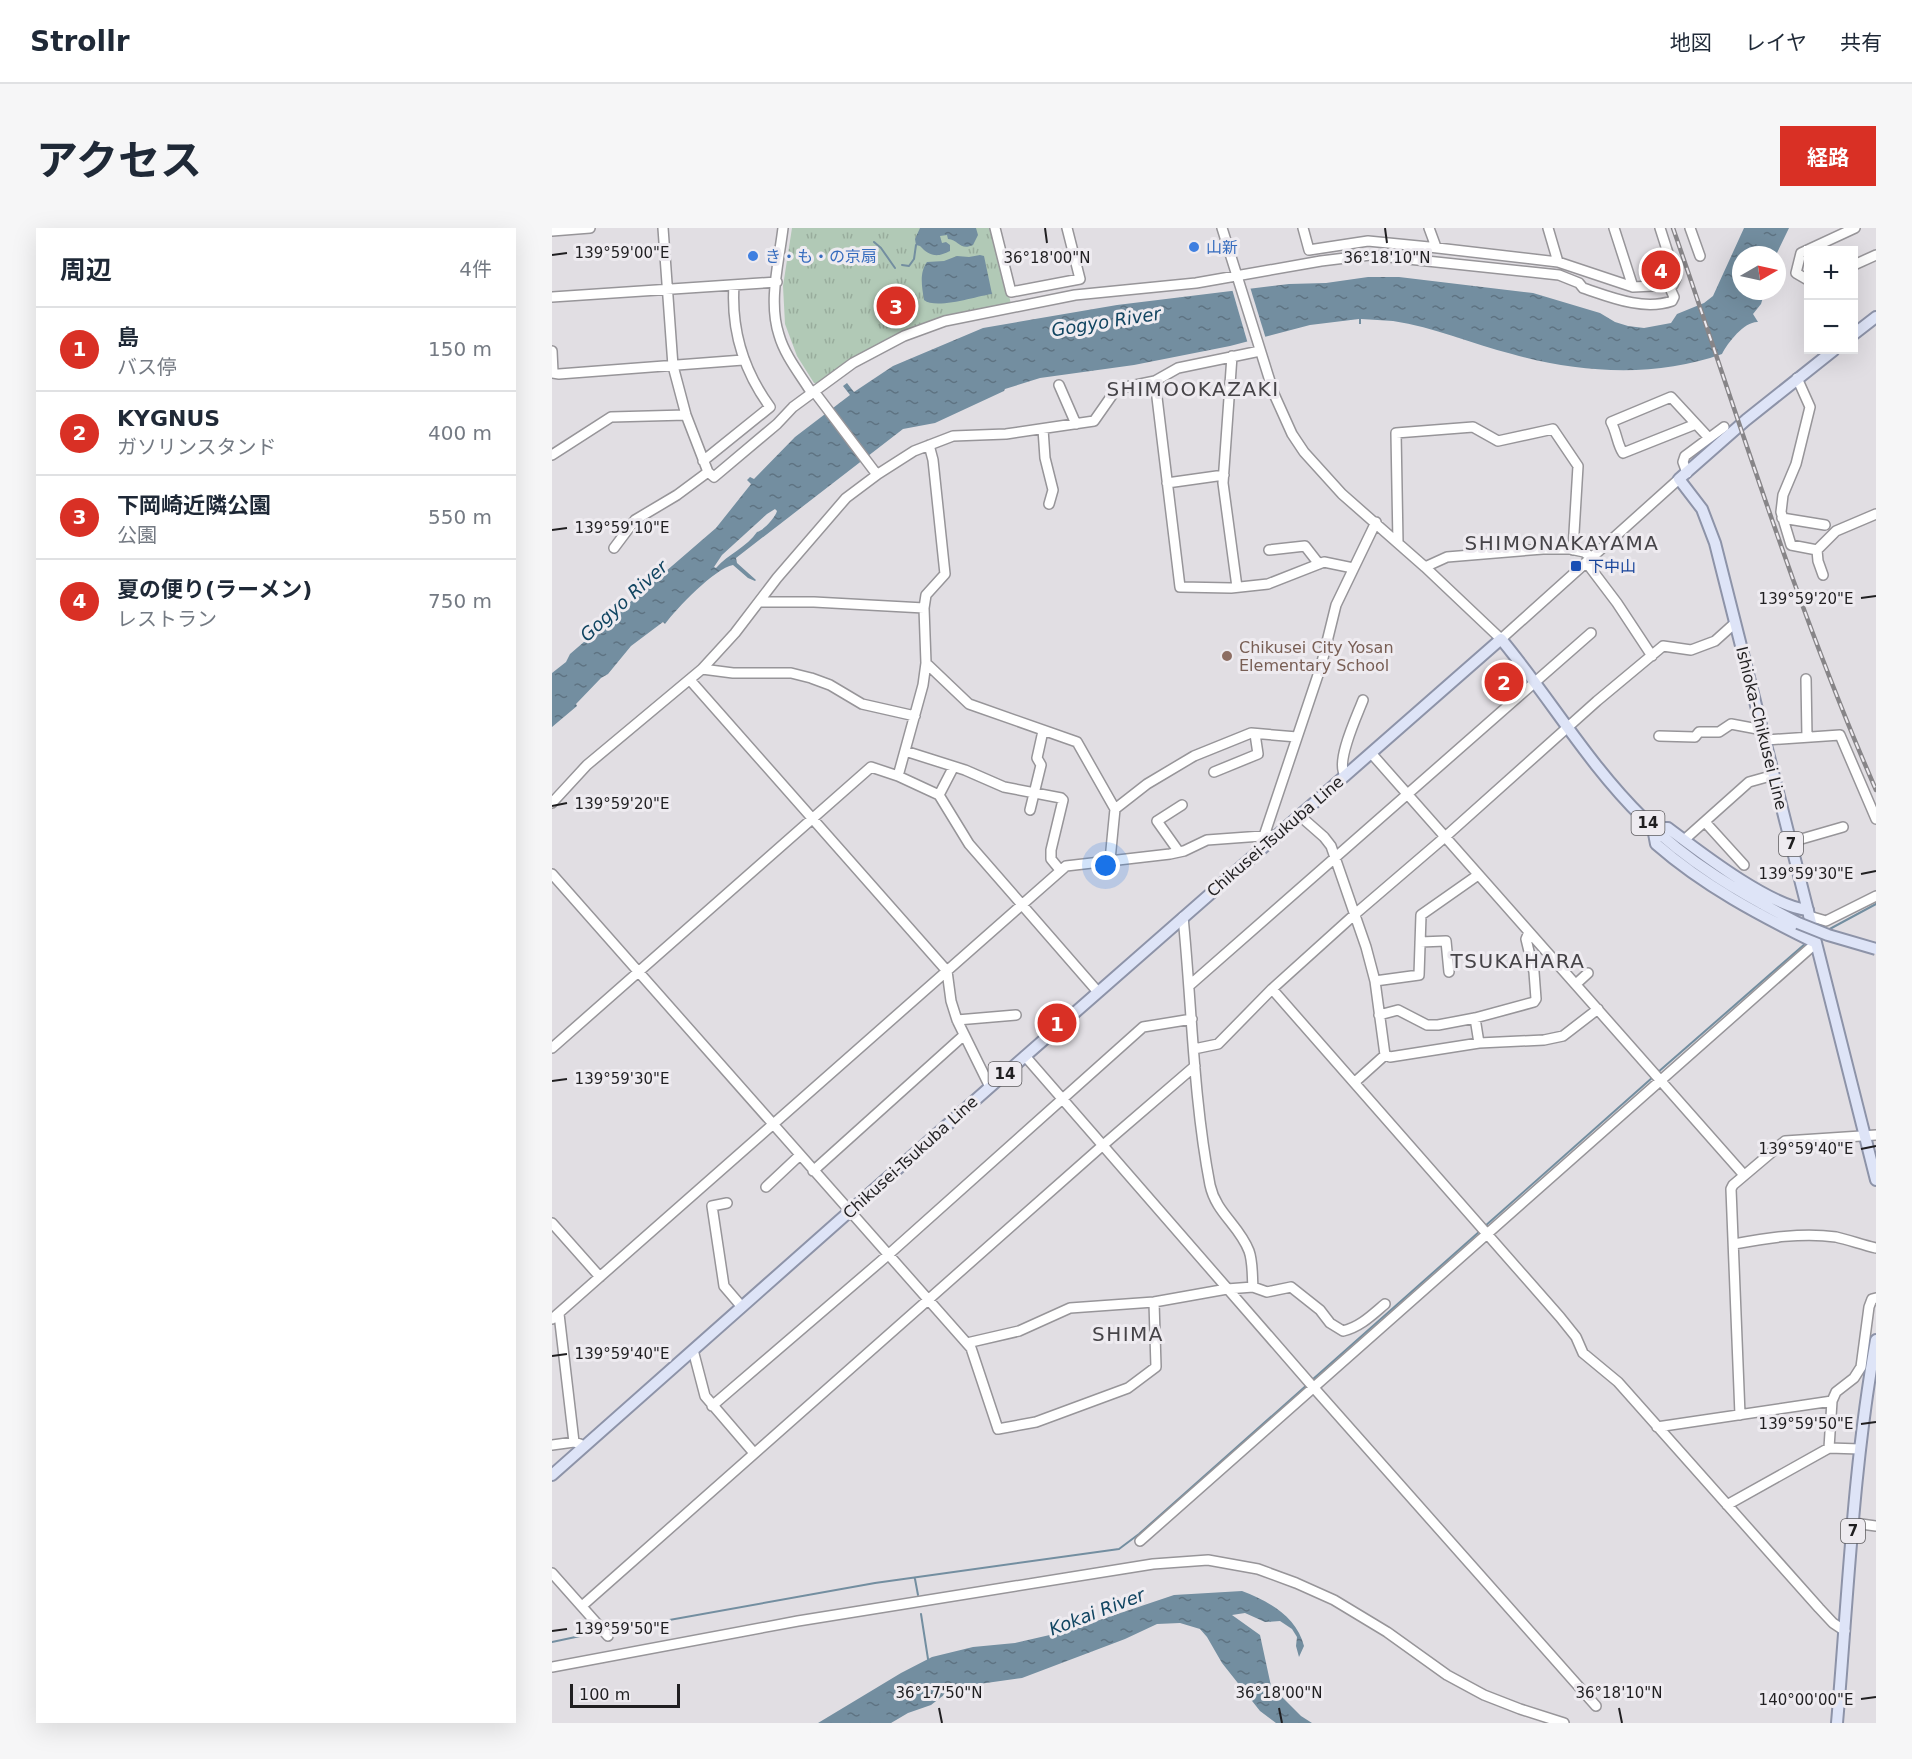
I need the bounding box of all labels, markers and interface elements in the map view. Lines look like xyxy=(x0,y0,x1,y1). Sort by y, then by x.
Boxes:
text: Strollr xyxy=(30,25,130,58)
text: 地図 xyxy=(1670,31,1712,55)
text: レイヤ xyxy=(1745,31,1807,55)
text: 共有 xyxy=(1840,31,1882,55)
button: 経路 xyxy=(1780,126,1876,186)
text: アクセス xyxy=(36,136,202,185)
place label: 山新 xyxy=(1206,238,1238,257)
marker: 山新 xyxy=(1187,240,1201,254)
text: 139°59'00"E xyxy=(575,244,669,262)
north arrow xyxy=(1732,246,1786,300)
map controls xyxy=(1804,246,1858,354)
button: + xyxy=(1804,246,1858,300)
place label: き・も・の京扇 xyxy=(765,247,877,266)
pin: 4 xyxy=(1642,248,1680,292)
marker: き・も・の京扇 xyxy=(746,249,760,263)
text: 36°18'00"N xyxy=(1003,249,1091,267)
text: 36°18'10"N xyxy=(1343,249,1431,267)
text: 周辺 xyxy=(60,255,112,285)
text: 4件 xyxy=(459,257,492,281)
pin: 3 xyxy=(876,284,916,328)
button: − xyxy=(1804,300,1858,354)
water label: Gogyo River xyxy=(1050,302,1164,341)
text: 島 xyxy=(117,325,139,350)
text: 1 xyxy=(73,337,86,361)
text: 150 m xyxy=(428,337,492,361)
text: バス停 xyxy=(117,355,177,379)
district label: SHIMOOKAZAKI xyxy=(1106,377,1280,401)
text: KYGNUS xyxy=(117,406,220,431)
text: 2 xyxy=(73,421,86,445)
text: 400 m xyxy=(428,421,492,445)
text: ガソリンスタンド xyxy=(117,435,277,459)
text: 下岡崎近隣公園 xyxy=(117,493,271,518)
text: 3 xyxy=(73,505,86,529)
text: 550 m xyxy=(428,505,492,529)
text: 139°59'10"E xyxy=(575,519,669,537)
text: 公園 xyxy=(117,523,157,547)
district label: SHIMONAKAYAMA xyxy=(1465,531,1659,555)
water label: Gogyo River xyxy=(576,555,673,645)
place label: 下中山 xyxy=(1588,557,1636,576)
marker: 下中山 xyxy=(1569,559,1583,573)
text: 夏の便り(ラーメン) xyxy=(117,577,312,602)
text: 4 xyxy=(73,589,86,613)
text: 750 m xyxy=(428,589,492,613)
text: 139°59'20"E xyxy=(1759,590,1853,608)
text: レストラン xyxy=(117,607,217,631)
place label: Chikusei City Yosan Elementary School xyxy=(1239,638,1394,675)
street label: Ishioka-Chikusei Line xyxy=(1732,644,1791,812)
marker: Chikusei City Yosan Elementary School xyxy=(1220,649,1234,663)
pin: 2 xyxy=(1484,660,1524,704)
street label: Chikusei-Tsukuba Line xyxy=(1203,772,1347,901)
text: 139°59'20"E xyxy=(575,795,669,813)
road number: 14 xyxy=(1632,811,1664,835)
road number: 7 xyxy=(1779,832,1803,856)
your location xyxy=(1091,851,1120,880)
text: 139°59'30"E xyxy=(1759,865,1853,883)
district label: TSUKAHARA xyxy=(1450,949,1585,973)
pin: 1 xyxy=(1038,1000,1076,1046)
road number: 14 xyxy=(988,1062,1022,1086)
text: 139°59'30"E xyxy=(575,1070,669,1088)
street label: Chikusei-Tsukuba Line xyxy=(839,1092,982,1223)
text: 139°59'40"E xyxy=(1759,1140,1853,1158)
district label: SHIMA xyxy=(1092,1322,1164,1346)
text: 139°59'40"E xyxy=(575,1345,669,1363)
text: 139°59'50"E xyxy=(1759,1415,1853,1433)
road number: 7 xyxy=(1841,1519,1865,1543)
water label: Kokai River xyxy=(1046,1583,1149,1639)
text: 139°59'50"E xyxy=(575,1620,669,1638)
scale bar xyxy=(570,1681,680,1708)
text: 36°17'50"N xyxy=(895,1684,983,1702)
text: 36°18'00"N xyxy=(1235,1684,1323,1702)
text: 36°18'10"N xyxy=(1575,1684,1663,1702)
text: 100 m xyxy=(579,1685,630,1704)
text: 140°00'00"E xyxy=(1759,1691,1853,1709)

